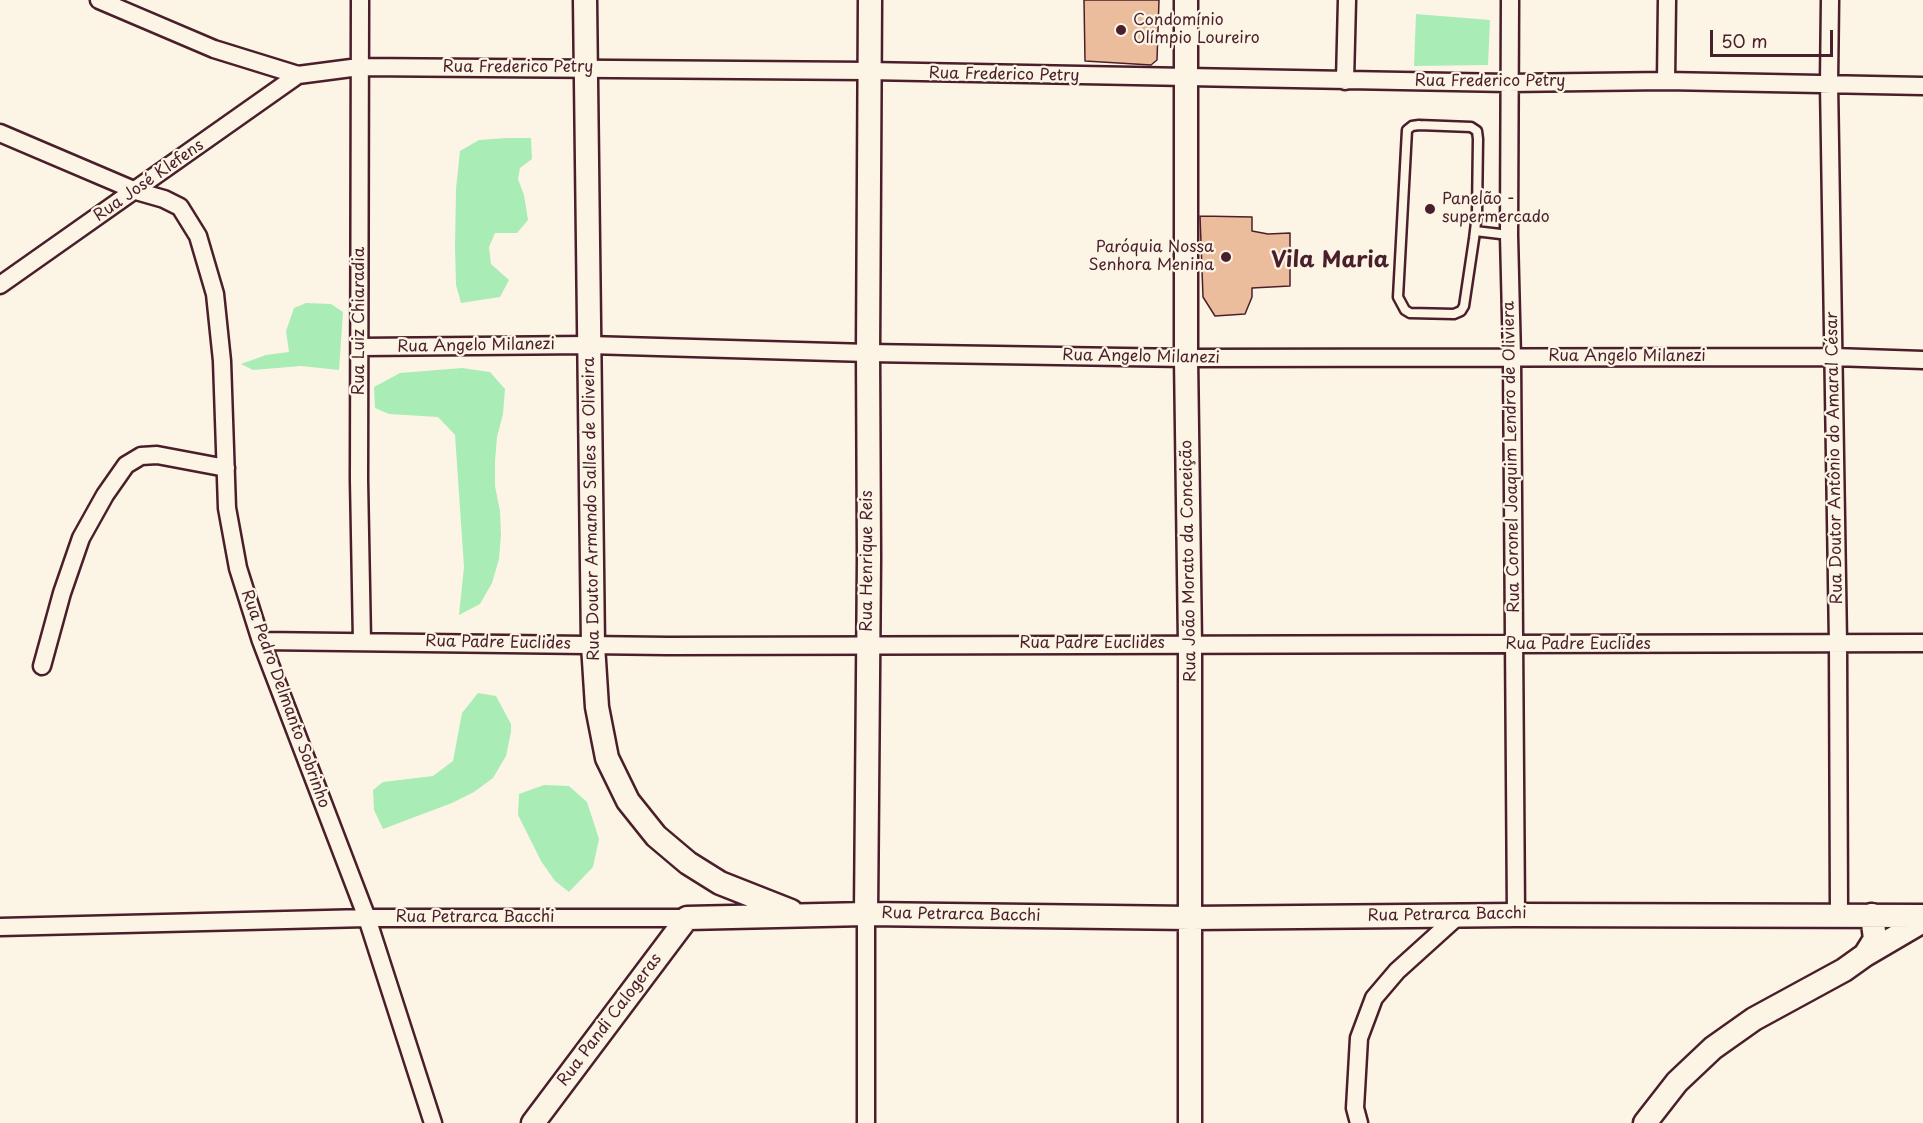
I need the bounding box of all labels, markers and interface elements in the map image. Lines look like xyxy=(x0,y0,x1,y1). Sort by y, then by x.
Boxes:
place label: Condomínio Olímpio Loureiro xyxy=(1133,11,1260,49)
scale bar xyxy=(1713,18,1836,56)
marker: Condomínio Olímpio Loureiro xyxy=(1114,23,1128,37)
text: 50 m xyxy=(1721,27,1768,54)
street label: Rua Frederico Petry xyxy=(443,58,593,78)
street label: Rua Frederico Petry xyxy=(928,64,1080,86)
street label: Rua Frederico Petry xyxy=(1415,72,1565,92)
street label: Rua José Klefens xyxy=(90,136,208,226)
place label: Panelão - supermercado xyxy=(1442,190,1550,228)
marker: Panelão - supermercado xyxy=(1423,202,1437,216)
place label: Paróquia Nossa Senhora Menina xyxy=(1088,238,1214,276)
street label: Rua Luiz Chiaradia xyxy=(350,247,370,395)
district label: Vila Maria xyxy=(1271,248,1389,274)
marker: Paróquia Nossa Senhora Menina xyxy=(1219,250,1233,264)
street label: Rua Coronel Joaquim Lendro de Oliviera xyxy=(1500,301,1524,613)
street label: Rua Doutor Antônio do Amaral César xyxy=(1823,312,1847,604)
street label: Rua Angelo Milanezi xyxy=(397,335,555,357)
street label: Rua Angelo Milanezi xyxy=(1062,346,1220,368)
street label: Rua Angelo Milanezi xyxy=(1548,347,1706,367)
street label: Rua Doutor Armando Salles de Oliveira xyxy=(580,357,604,661)
street label: Rua João Morato da Conceição xyxy=(1177,440,1201,682)
street label: Rua Henrique Reis xyxy=(858,490,878,632)
street label: Rua Pedro Delmanto Sobrinho xyxy=(236,587,334,811)
street label: Rua Padre Euclides xyxy=(425,632,571,654)
street label: Rua Padre Euclides xyxy=(1019,634,1165,654)
street label: Rua Padre Euclides xyxy=(1505,635,1651,655)
street label: Rua Petrarca Bacchi xyxy=(881,904,1041,926)
street label: Rua Petrarca Bacchi xyxy=(1367,904,1527,926)
street label: Rua Petrarca Bacchi xyxy=(395,908,555,928)
street label: Rua Pandi Calogeras xyxy=(554,950,666,1090)

